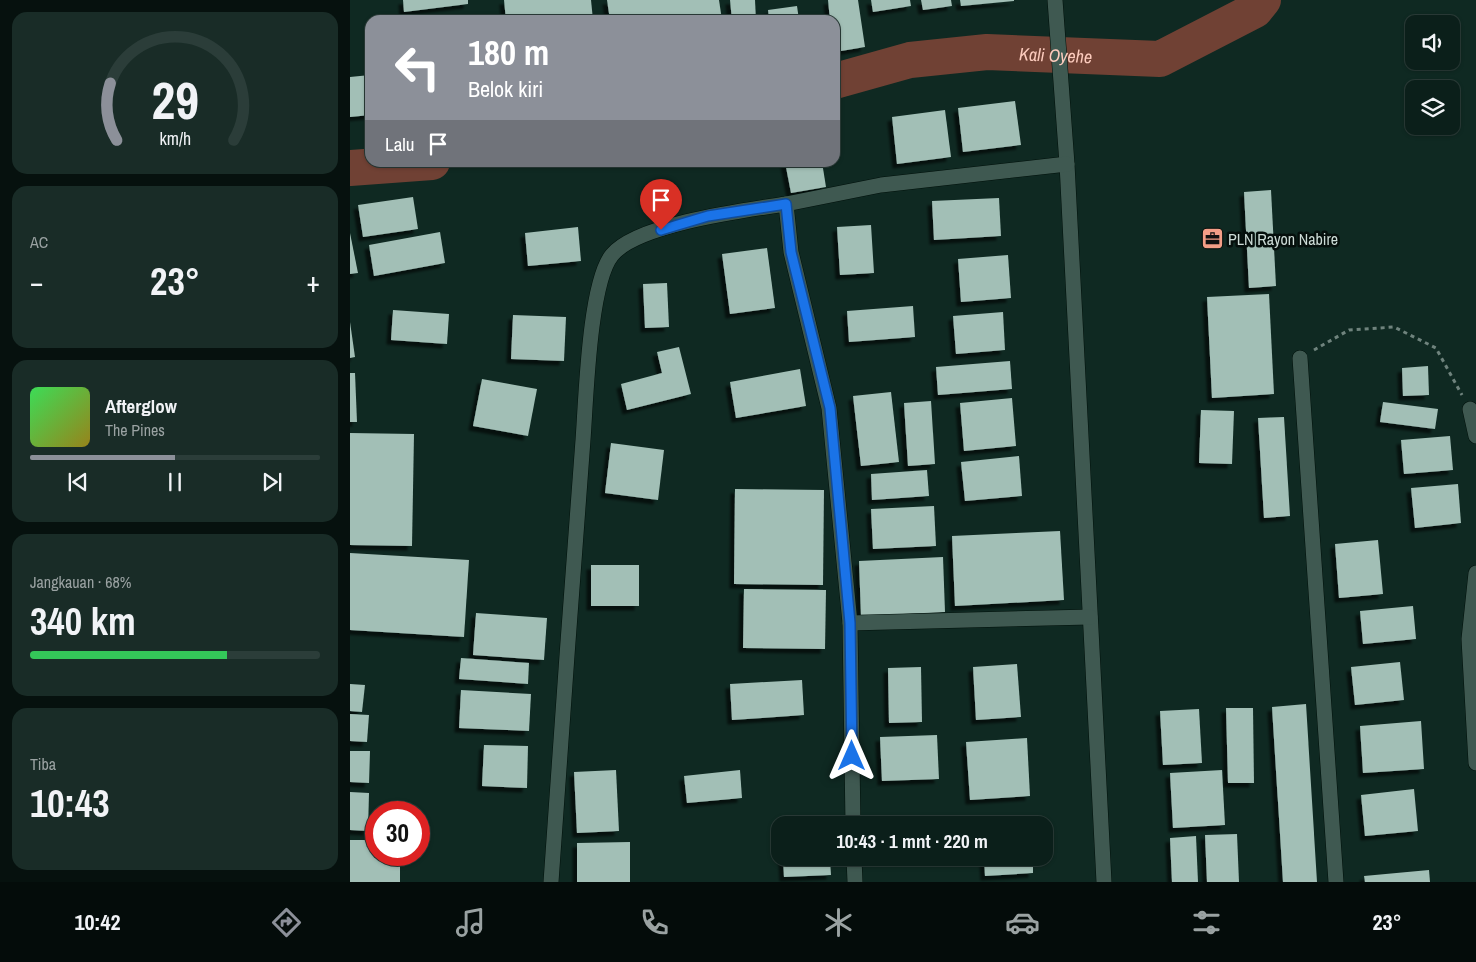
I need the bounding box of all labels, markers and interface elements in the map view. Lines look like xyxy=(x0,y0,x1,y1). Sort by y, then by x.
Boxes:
map controls xyxy=(1405,15,1460,135)
button: sound xyxy=(1405,15,1460,70)
text: 180 m xyxy=(468,29,549,76)
icon: left xyxy=(385,35,450,100)
water label: Kali Oyehe xyxy=(1019,41,1093,69)
text: 29 xyxy=(151,65,199,135)
text: Belok kiri xyxy=(468,74,543,104)
button: layers xyxy=(1405,80,1460,135)
text: km/h xyxy=(159,127,191,151)
icon: arrive xyxy=(424,130,452,158)
text: Lalu xyxy=(385,131,414,157)
pin xyxy=(640,179,682,230)
icon: arrive xyxy=(647,186,675,214)
office icon: PLN Rayon Nabire xyxy=(1200,227,1224,251)
place label: PLN Rayon Nabire xyxy=(1228,228,1338,250)
text: AC xyxy=(30,231,48,253)
text: 23° xyxy=(150,256,200,307)
text: − xyxy=(30,263,43,301)
text: + xyxy=(307,263,320,301)
text: Afterglow xyxy=(105,393,177,419)
text: The Pines xyxy=(105,419,165,441)
icon: previous xyxy=(64,468,92,496)
icon: pause xyxy=(161,468,189,496)
icon: next xyxy=(258,468,286,496)
text: Jangkauan · 68% xyxy=(30,571,131,593)
text: 340 km xyxy=(30,596,136,647)
position arrow xyxy=(825,729,877,781)
text: Tiba xyxy=(30,753,56,775)
text: 10:43 xyxy=(30,778,110,829)
speed limit sign: 30 xyxy=(365,801,430,866)
text: 10:43 · 1 mnt · 220 m xyxy=(836,828,988,854)
icon: directions xyxy=(269,905,304,940)
icon: music xyxy=(453,905,488,940)
icon: phone xyxy=(637,905,672,940)
icon: climate xyxy=(821,905,856,940)
icon: car xyxy=(1005,905,1040,940)
icon: filters xyxy=(1189,905,1224,940)
text: 10:42 xyxy=(74,907,121,937)
text: 23° xyxy=(1373,907,1401,937)

